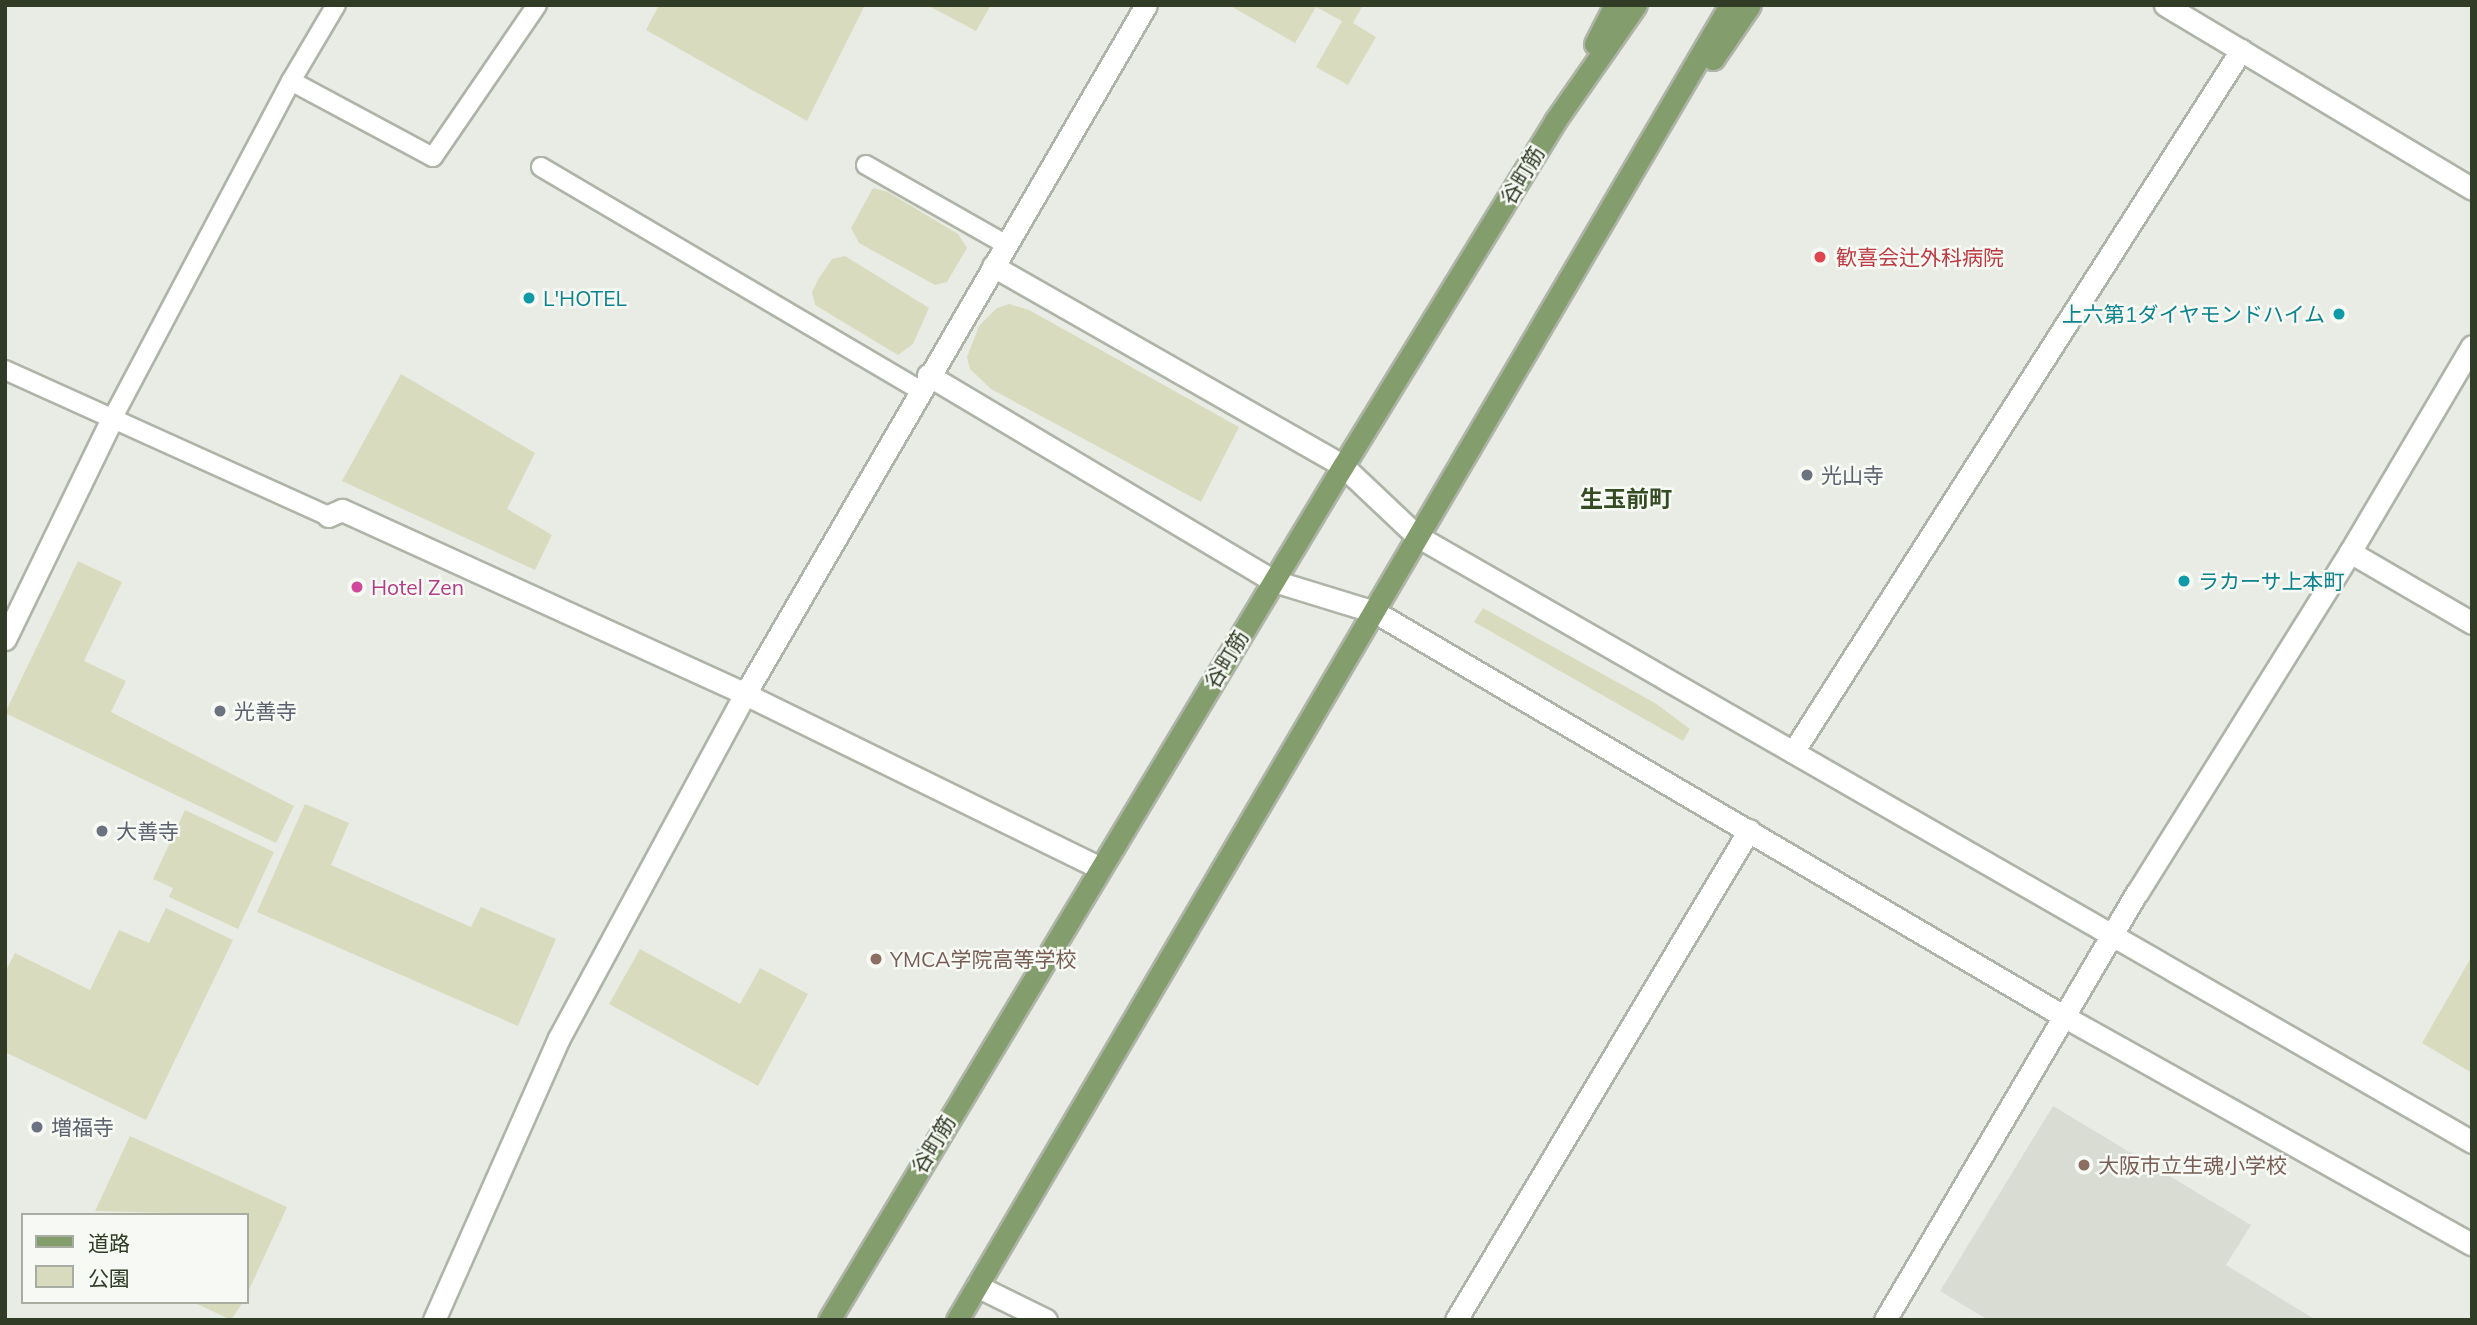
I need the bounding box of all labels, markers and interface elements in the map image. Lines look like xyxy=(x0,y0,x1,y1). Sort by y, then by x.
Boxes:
street label: 谷町筋 xyxy=(1495,142,1549,208)
place label: 歓喜会辻外科病院 xyxy=(1836,244,2004,270)
marker: 歓喜会辻外科病院 xyxy=(1810,247,1830,267)
place label: L'HOTEL xyxy=(543,285,627,311)
marker: L'HOTEL xyxy=(521,290,537,306)
place label: 上六第1ダイヤモンドハイム xyxy=(2060,301,2325,327)
marker: 上六第1ダイヤモンドハイム xyxy=(2331,306,2347,322)
place label: 光山寺 xyxy=(1821,462,1884,488)
marker: 光山寺 xyxy=(1799,467,1815,483)
district label: 生玉前町 xyxy=(1580,485,1672,513)
place label: ラカーサ上本町 xyxy=(2198,568,2345,594)
marker: ラカーサ上本町 xyxy=(2176,573,2192,589)
place label: Hotel Zen xyxy=(371,574,464,600)
marker: Hotel Zen xyxy=(349,579,365,595)
street label: 谷町筋 xyxy=(1199,626,1253,692)
place label: 光善寺 xyxy=(234,698,297,724)
marker: 光善寺 xyxy=(212,703,228,719)
place label: 大善寺 xyxy=(116,818,179,844)
marker: 大善寺 xyxy=(94,823,110,839)
place label: YMCA学院高等学校 xyxy=(890,946,1076,972)
marker: YMCA学院高等学校 xyxy=(868,951,884,967)
street label: 谷町筋 xyxy=(906,1111,960,1177)
place label: 増福寺 xyxy=(51,1114,114,1140)
marker: 増福寺 xyxy=(29,1119,45,1135)
place label: 大阪市立生魂小学校 xyxy=(2098,1152,2287,1178)
marker: 大阪市立生魂小学校 xyxy=(2076,1157,2092,1173)
legend xyxy=(21,1213,248,1304)
text: 道路 xyxy=(88,1230,130,1256)
text: 公園 xyxy=(88,1265,130,1291)

